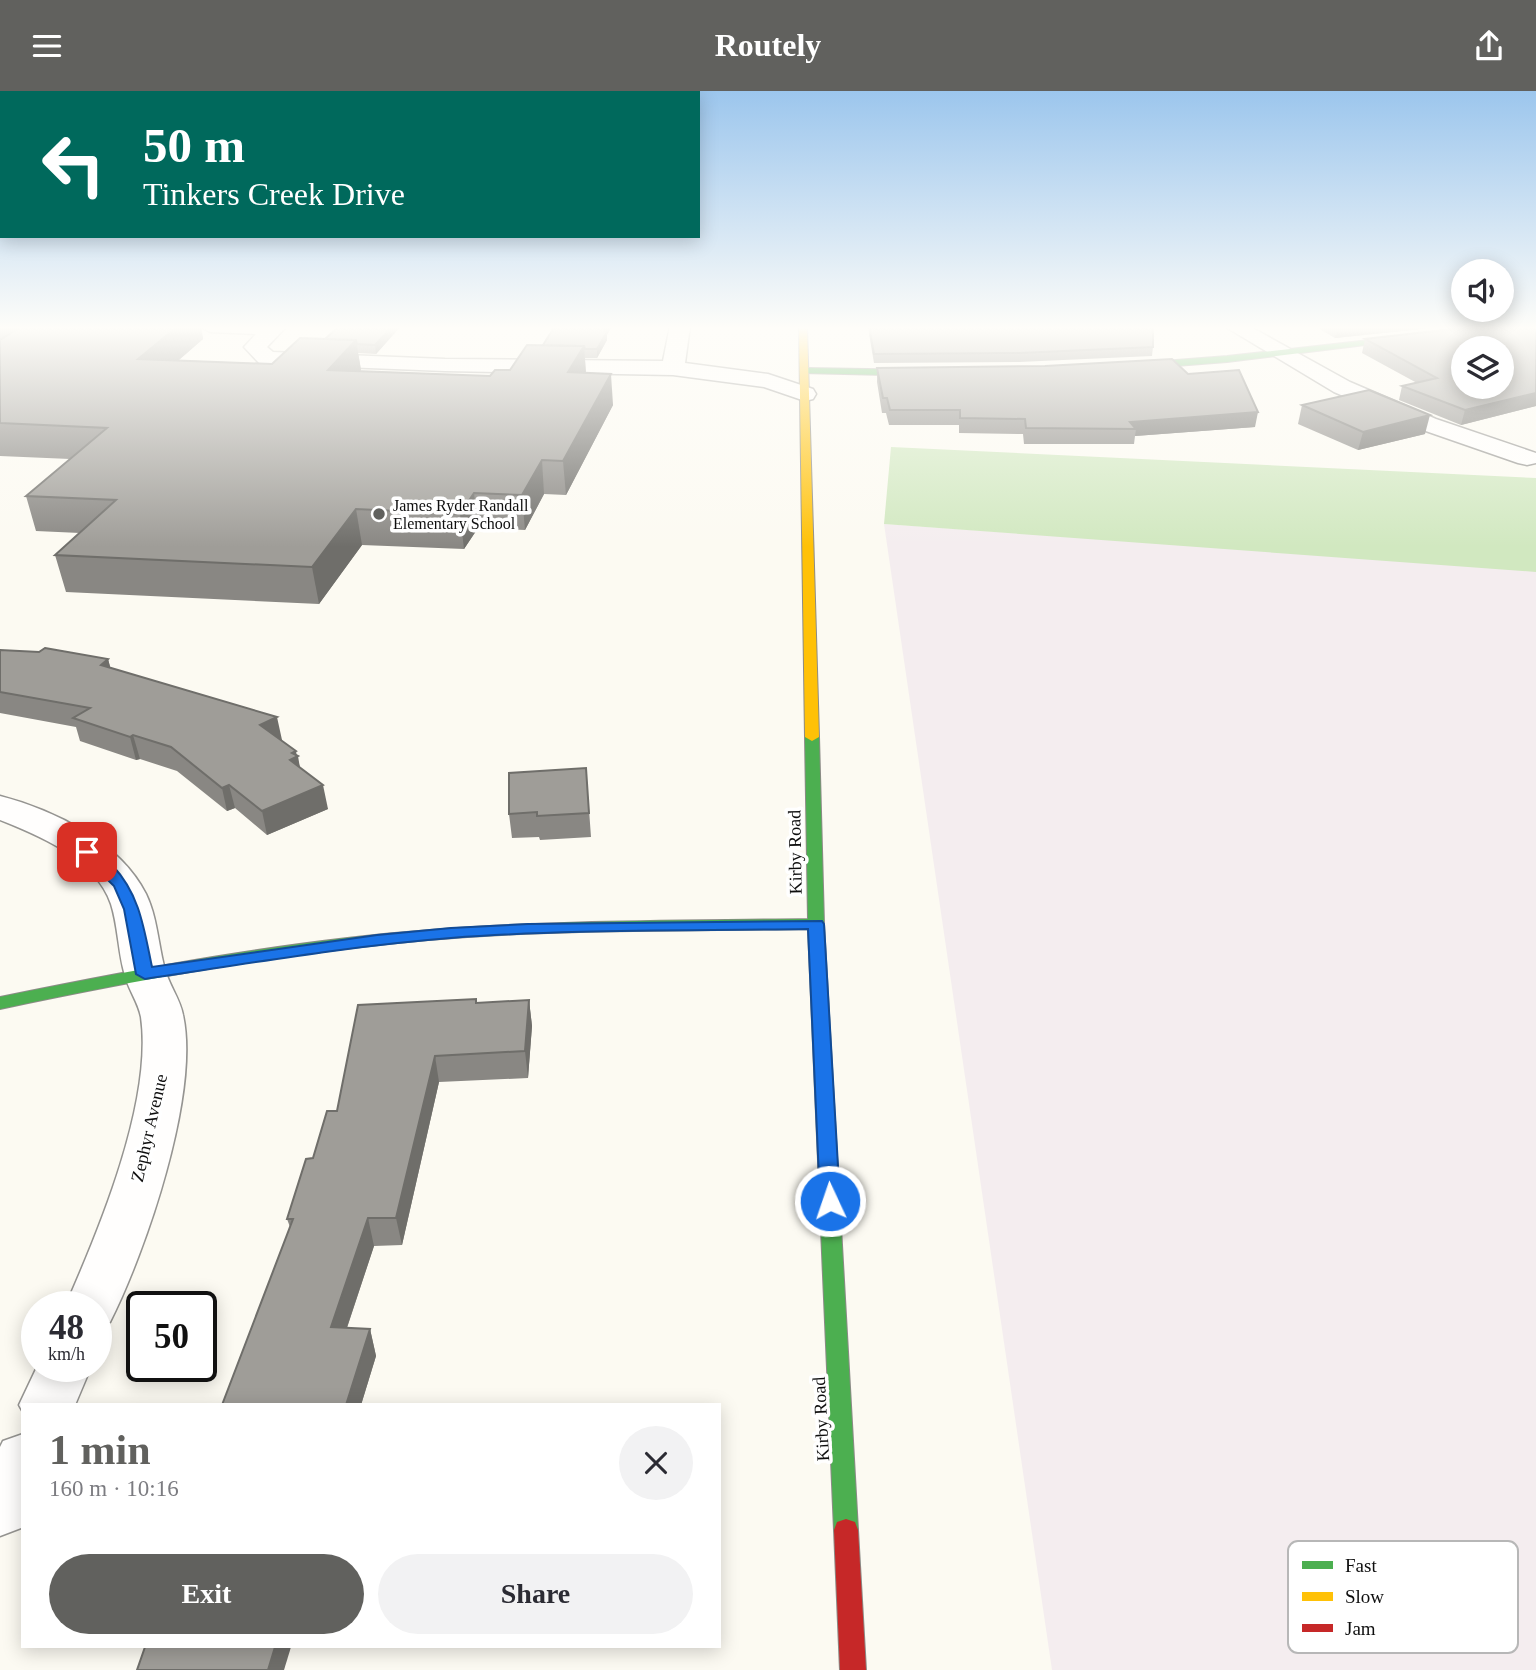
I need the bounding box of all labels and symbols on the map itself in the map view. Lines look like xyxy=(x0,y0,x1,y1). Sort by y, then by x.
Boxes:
place label: James Ryder Randall Elementary School xyxy=(393,497,529,533)
marker: James Ryder Randall Elementary School xyxy=(371,506,387,522)
street label: Kirby Road xyxy=(784,810,806,894)
pin xyxy=(57,822,117,882)
street label: Zephyr Avenue xyxy=(127,1072,171,1184)
position arrow xyxy=(793,1164,867,1238)
speed limit sign: 50 xyxy=(126,1291,217,1382)
street label: Kirby Road xyxy=(809,1376,833,1462)
legend xyxy=(1288,1541,1518,1653)
text: Fast xyxy=(1345,1555,1377,1576)
text: Slow xyxy=(1345,1586,1384,1607)
text: Jam xyxy=(1345,1618,1376,1639)

